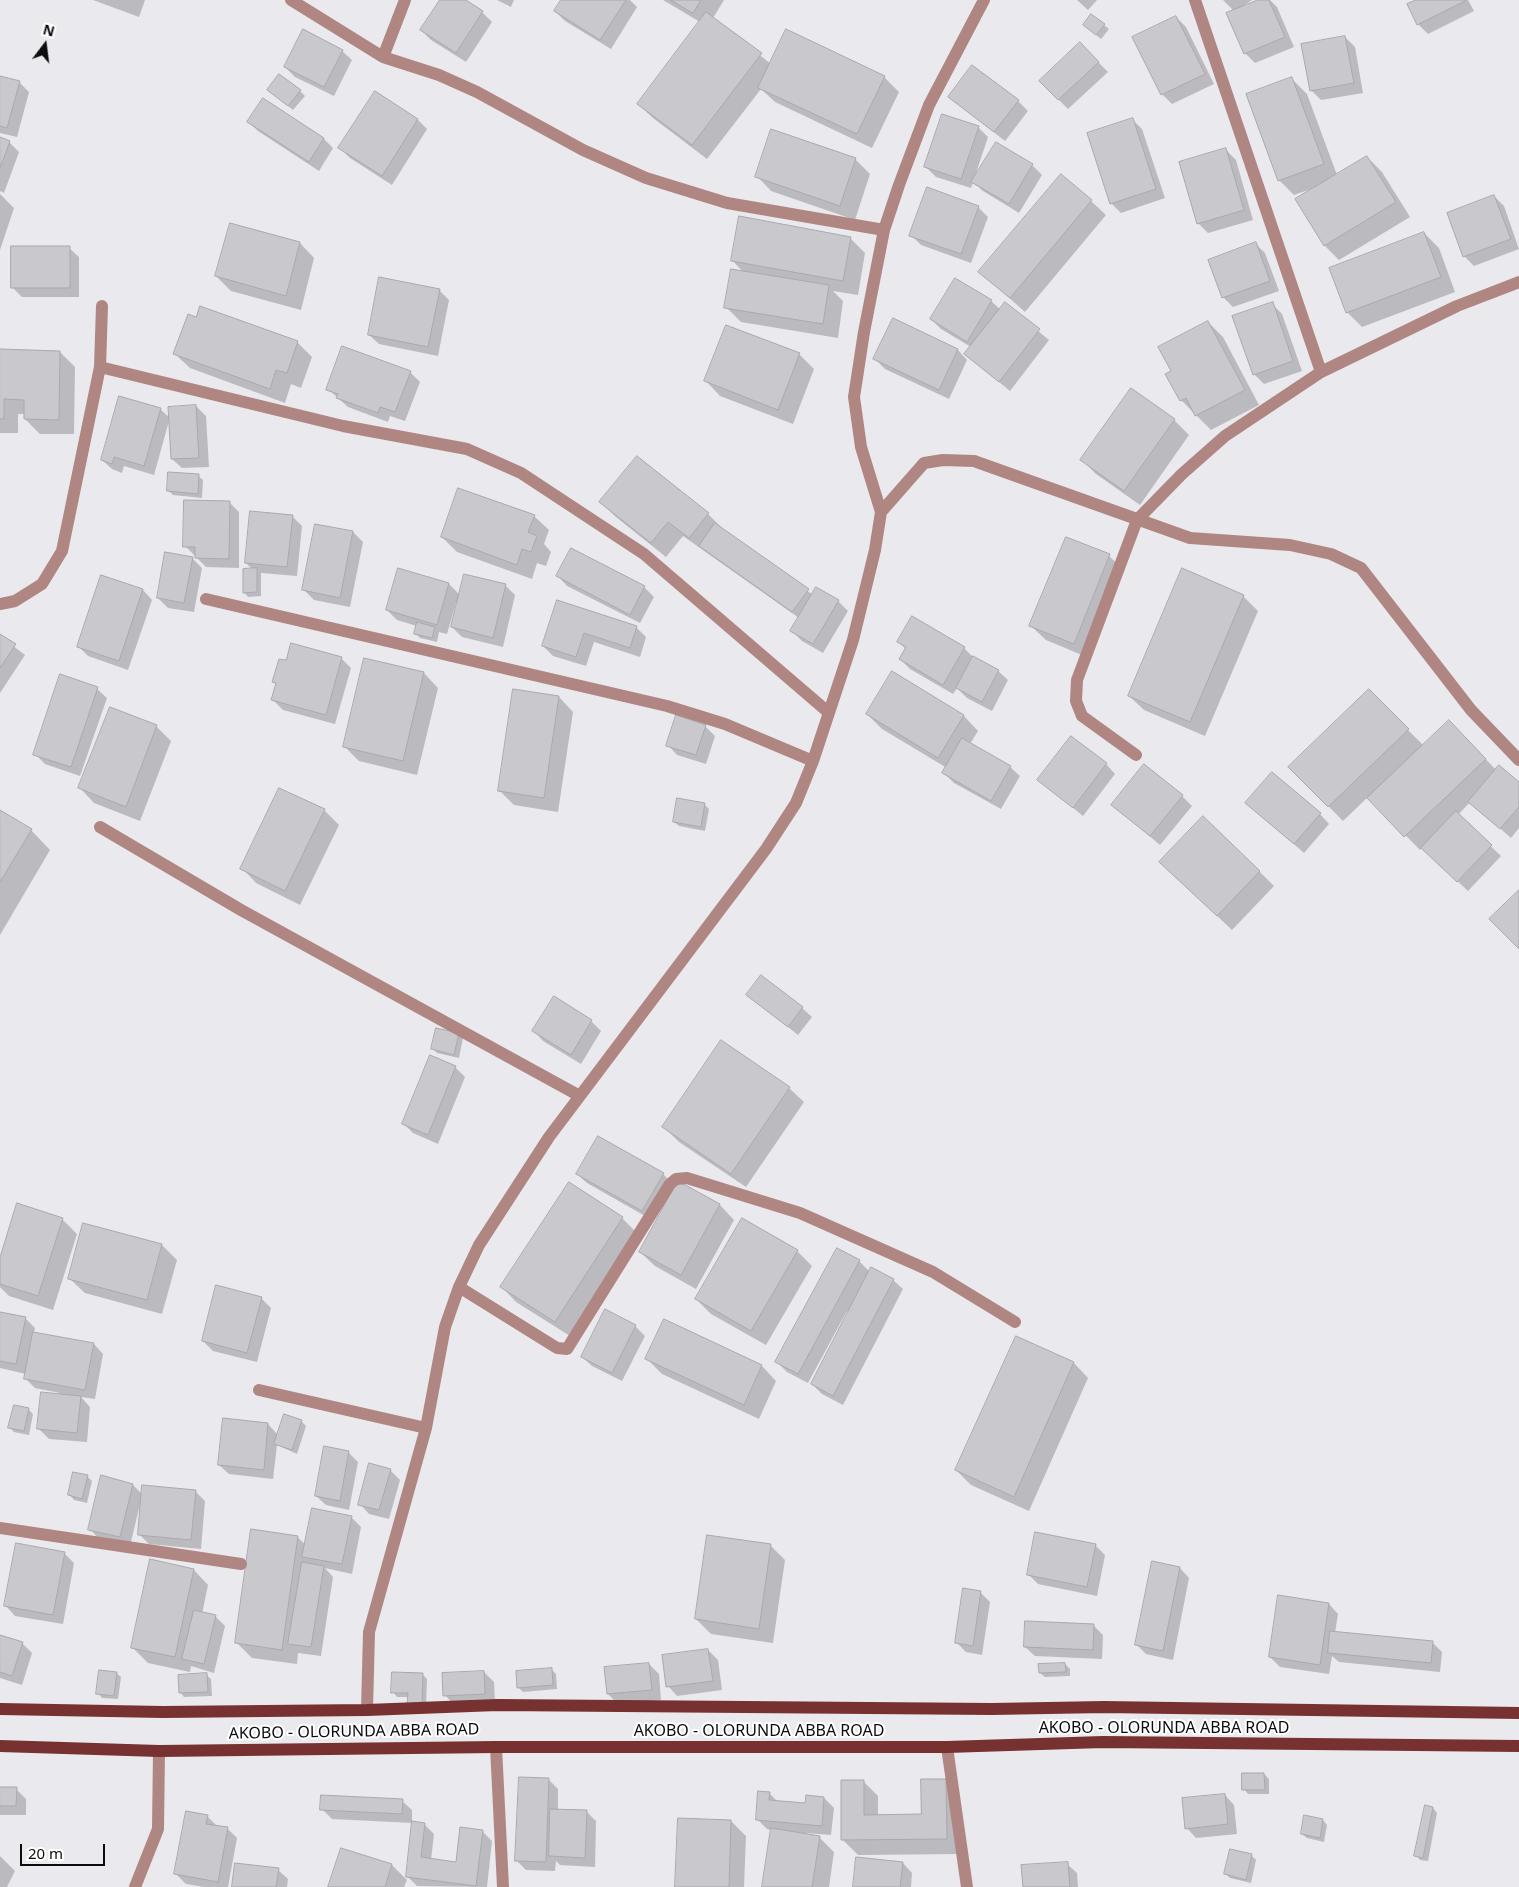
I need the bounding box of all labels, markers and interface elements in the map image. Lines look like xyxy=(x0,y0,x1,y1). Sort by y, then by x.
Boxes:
text: N xyxy=(41,19,57,41)
north arrow xyxy=(20,20,70,70)
street label: AKOBO - OLORUNDA ABBA ROAD xyxy=(1039,1718,1289,1738)
street label: AKOBO - OLORUNDA ABBA ROAD xyxy=(228,1720,480,1744)
street label: AKOBO - OLORUNDA ABBA ROAD xyxy=(634,1721,884,1741)
scale bar xyxy=(22,1834,108,1866)
text: 20 m xyxy=(28,1843,63,1863)

